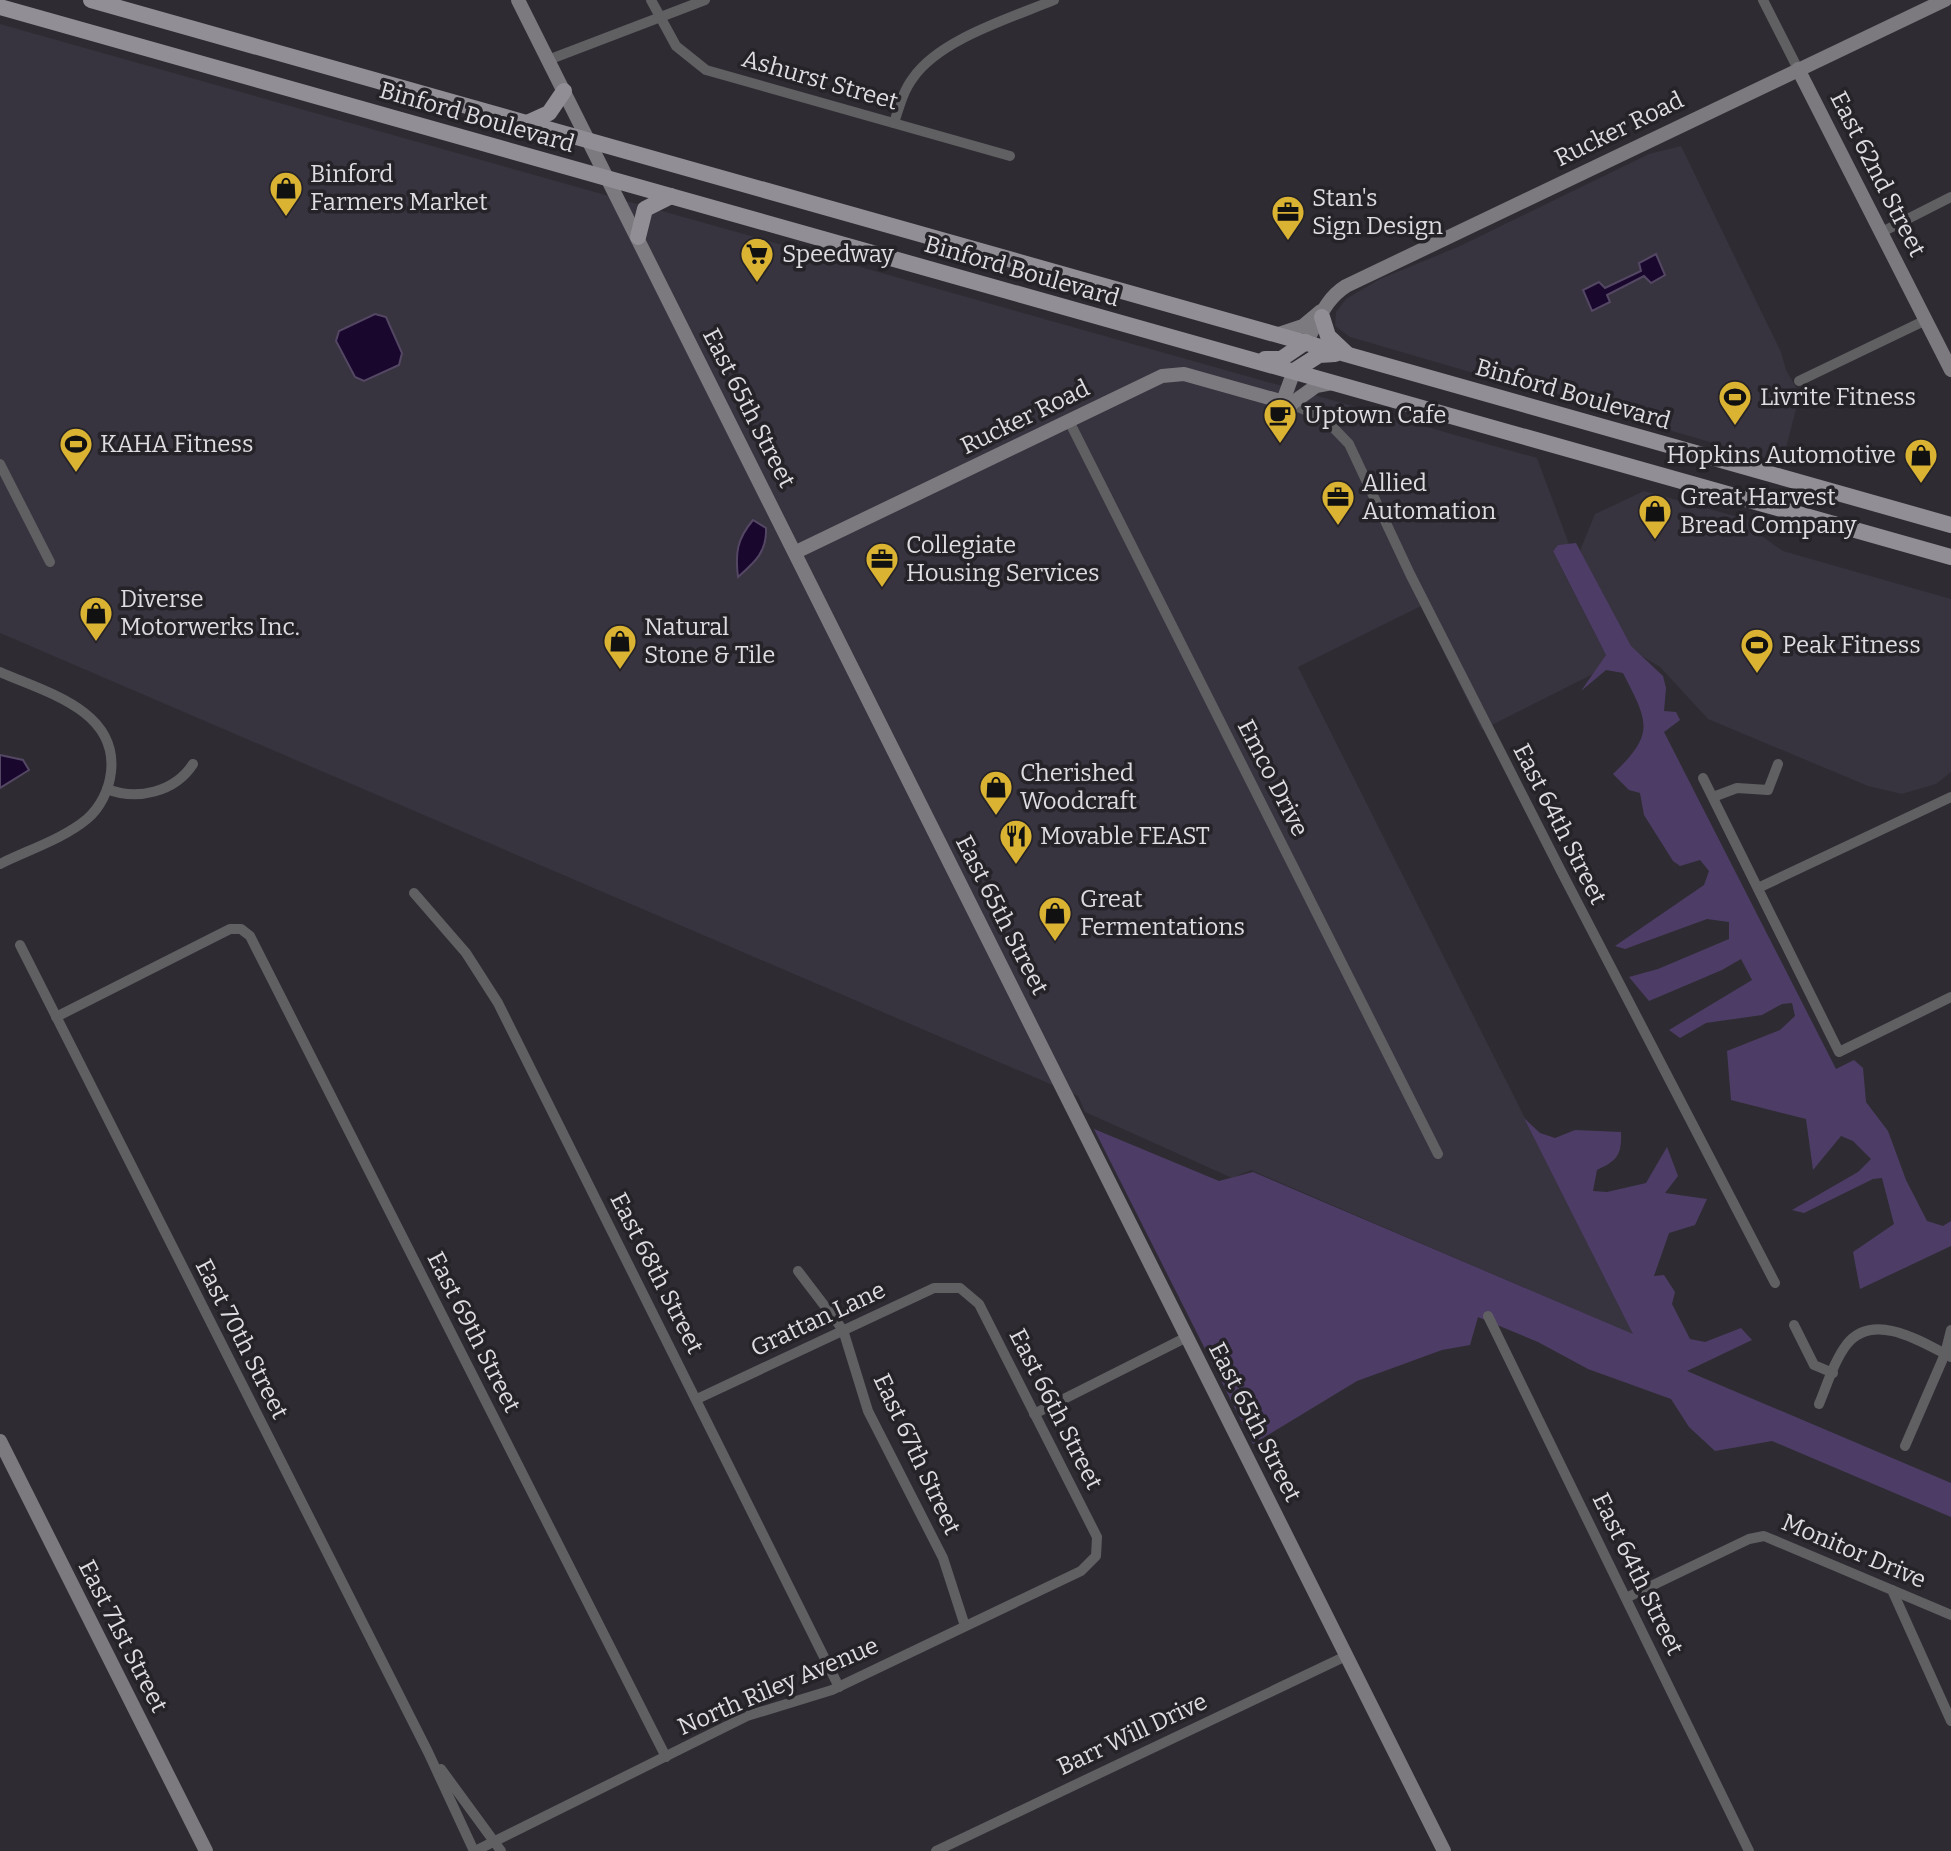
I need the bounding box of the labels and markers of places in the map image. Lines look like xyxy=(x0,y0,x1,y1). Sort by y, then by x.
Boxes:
place label: Binford Farmers Market xyxy=(310,160,488,216)
shop icon: Binford Farmers Market xyxy=(267,169,305,218)
place label: Stan's Sign Design xyxy=(1312,184,1443,240)
office icon: Stan's Sign Design xyxy=(1269,193,1307,242)
supermarket icon: Speedway xyxy=(738,235,776,284)
place label: Speedway xyxy=(782,240,894,268)
sports icon: Livrite Fitness xyxy=(1716,378,1754,427)
place label: Livrite Fitness xyxy=(1760,383,1916,411)
cafe icon: Uptown Cafe xyxy=(1261,396,1299,445)
place label: Uptown Cafe xyxy=(1304,401,1446,429)
sports icon: KAHA Fitness xyxy=(57,425,95,474)
place label: KAHA Fitness xyxy=(100,430,253,458)
shop icon: Hopkins Automotive xyxy=(1902,436,1940,485)
place label: Hopkins Automotive xyxy=(1667,441,1896,469)
place label: Allied Automation xyxy=(1362,469,1496,525)
office icon: Allied Automation xyxy=(1319,478,1357,527)
place label: Great Harvest Bread Company xyxy=(1680,483,1857,539)
shop icon: Great Harvest Bread Company xyxy=(1636,492,1674,541)
place label: Collegiate Housing Services xyxy=(906,531,1100,587)
office icon: Collegiate Housing Services xyxy=(863,540,901,589)
place label: Diverse Motorwerks Inc. xyxy=(120,585,300,641)
shop icon: Diverse Motorwerks Inc. xyxy=(77,594,115,643)
place label: Natural Stone & Tile xyxy=(644,613,775,669)
shop icon: Natural Stone & Tile xyxy=(601,622,639,671)
sports icon: Peak Fitness xyxy=(1738,626,1776,675)
place label: Peak Fitness xyxy=(1782,631,1921,659)
place label: Cherished Woodcraft xyxy=(1020,759,1137,815)
shop icon: Cherished Woodcraft xyxy=(977,768,1015,817)
restaurant icon: Movable FEAST xyxy=(997,817,1035,866)
place label: Movable FEAST xyxy=(1040,822,1210,850)
place label: Great Fermentations xyxy=(1080,885,1245,941)
shop icon: Great Fermentations xyxy=(1036,894,1074,943)

